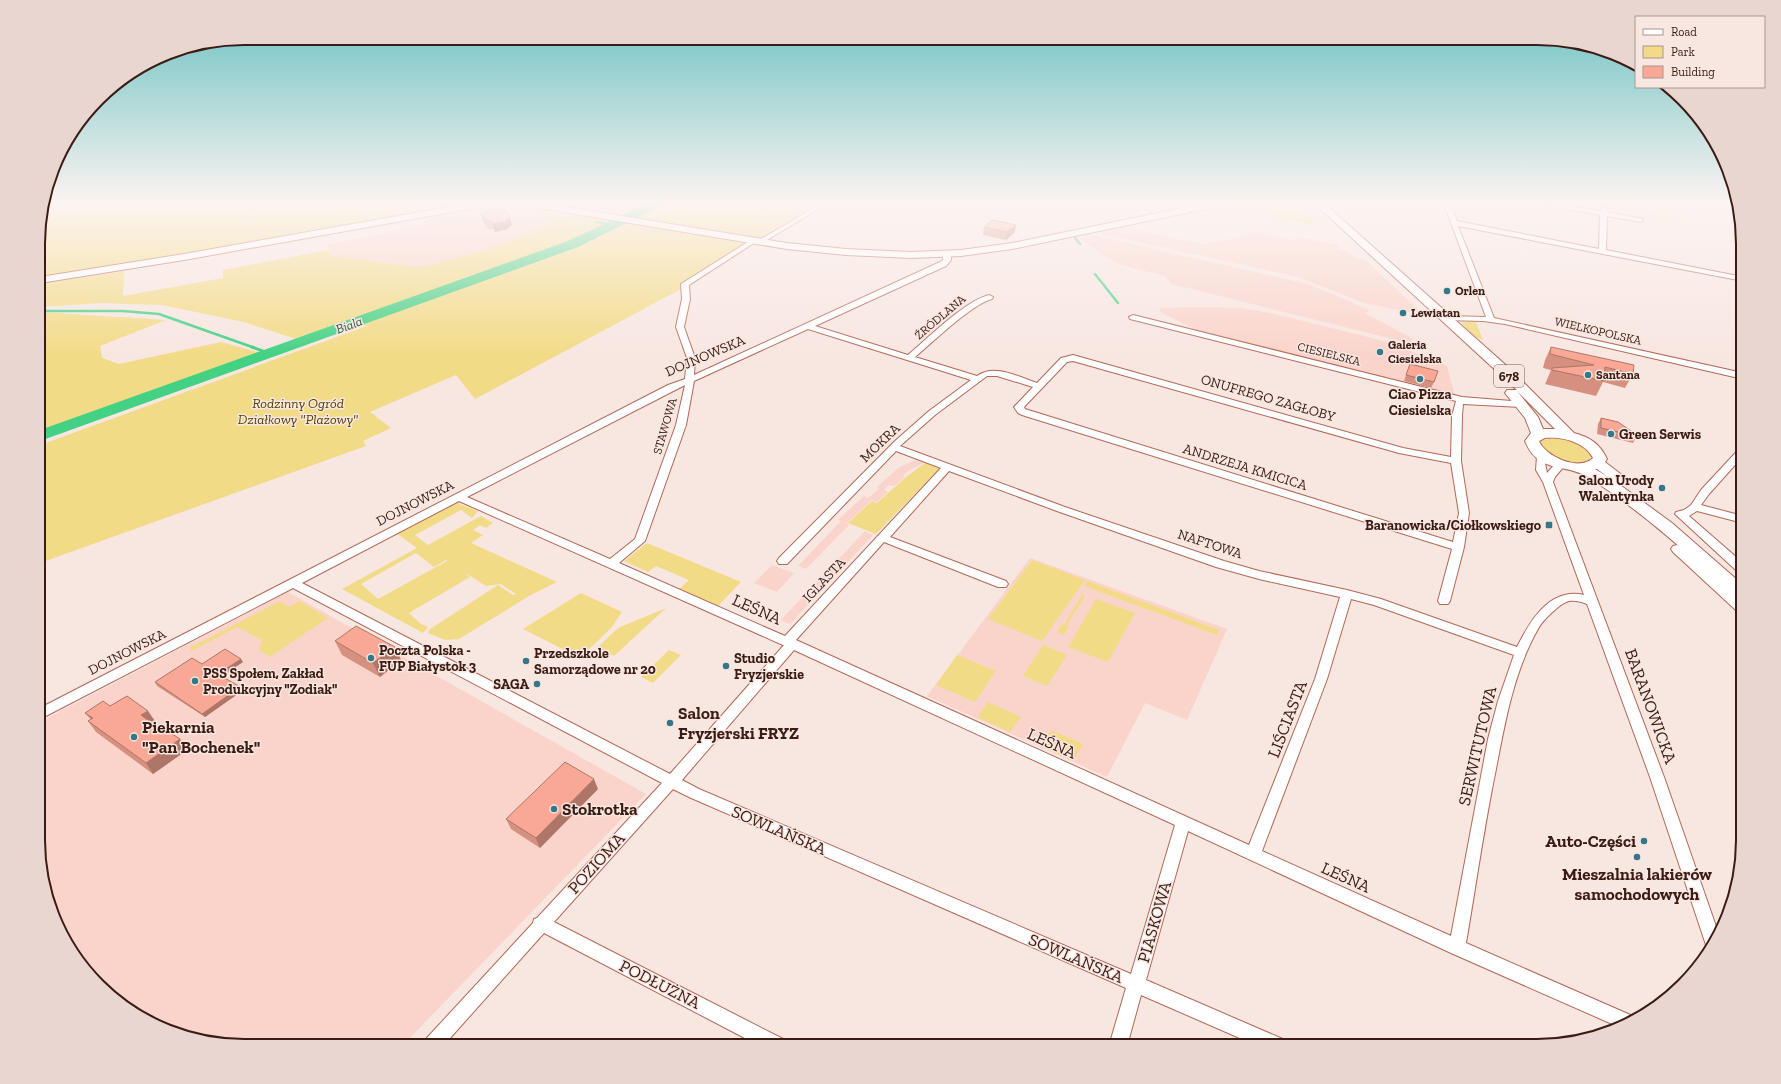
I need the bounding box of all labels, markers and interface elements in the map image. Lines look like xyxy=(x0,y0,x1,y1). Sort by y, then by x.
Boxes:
legend xyxy=(1635,16,1765,88)
text: Road xyxy=(1671,25,1697,39)
text: Park xyxy=(1671,45,1696,59)
text: Building xyxy=(1671,65,1715,79)
place label: Orlen xyxy=(1455,284,1485,298)
marker: Orlen xyxy=(1442,286,1452,296)
street label: ŹRÓDLANA xyxy=(911,291,968,342)
place label: Lewiatan xyxy=(1411,306,1460,320)
marker: Lewiatan xyxy=(1398,308,1408,318)
water label: Biala xyxy=(334,313,364,337)
street label: WIELKOPOLSKA xyxy=(1553,314,1643,348)
street label: DOJNOWSKA xyxy=(663,331,748,380)
place label: Galeria Ciesielska xyxy=(1388,338,1442,366)
street label: CIESIELSKA xyxy=(1296,339,1362,369)
marker: Galeria Ciesielska xyxy=(1375,347,1385,357)
road number: 678 xyxy=(1494,365,1524,387)
place label: Santana xyxy=(1596,368,1640,382)
marker: Santana xyxy=(1583,370,1593,380)
street label: ONUFREGO ZAGŁOBY xyxy=(1199,371,1338,425)
marker: Ciao Pizza Ciesielska xyxy=(1415,374,1425,384)
place label: Ciao Pizza Ciesielska xyxy=(1388,386,1452,419)
park label: Rodzinny Ogród Działkowy "Plażowy" xyxy=(238,395,358,428)
street label: STAWOWA xyxy=(650,396,680,456)
street label: MOKRA xyxy=(857,419,904,466)
place label: Green Serwis xyxy=(1619,426,1702,443)
marker: Green Serwis xyxy=(1606,429,1616,439)
street label: ANDRZEJA KMICICA xyxy=(1181,440,1310,494)
place label: Salon Urody Walentynka xyxy=(1578,472,1655,505)
street label: DOJNOWSKA xyxy=(373,476,457,530)
marker: Salon Urody Walentynka xyxy=(1657,483,1667,493)
place label: Baranowicka/Ciołkowskiego xyxy=(1365,517,1542,534)
marker: Baranowicka/Ciołkowskiego xyxy=(1544,520,1554,530)
street label: NAFTOWA xyxy=(1176,526,1245,563)
street label: IGLASTA xyxy=(799,553,850,606)
street label: LEŚNA xyxy=(729,589,786,629)
street label: DOJNOWSKA xyxy=(85,625,169,679)
place label: Poczta Polska - FUP Białystok 3 xyxy=(379,642,477,675)
place label: Przedszkole Samorządowe nr 20 xyxy=(534,645,656,678)
street label: BARANOWICKA xyxy=(1621,646,1681,767)
place label: Studio Fryzjerskie xyxy=(734,650,804,683)
marker: Poczta Polska - FUP Białystok 3 xyxy=(366,653,376,663)
marker: Przedszkole Samorządowe nr 20 xyxy=(521,656,531,666)
marker: Studio Fryzjerskie xyxy=(721,661,731,671)
place label: PSS Społem, Zakład Produkcyjny "Zodiak" xyxy=(203,665,337,698)
marker: PSS Społem, Zakład Produkcyjny "Zodiak" xyxy=(190,676,200,686)
place label: SAGA xyxy=(493,676,529,693)
street label: LIŚCIASTA xyxy=(1263,677,1311,760)
marker: SAGA xyxy=(532,679,542,689)
street label: SERWITUTOWA xyxy=(1454,684,1501,808)
place label: Salon Fryzjerski FRYZ xyxy=(678,703,799,743)
place label: Piekarnia "Pan Bochenek" xyxy=(142,717,260,757)
marker: Salon Fryzjerski FRYZ xyxy=(665,718,675,728)
street label: LEŚNA xyxy=(1024,723,1081,763)
marker: Piekarnia "Pan Bochenek" xyxy=(129,732,139,742)
place label: Stokrotka xyxy=(562,799,638,819)
street label: SOWLAŃSKA xyxy=(729,801,830,859)
marker: Stokrotka xyxy=(549,804,559,814)
street label: POZIOMA xyxy=(563,828,629,898)
place label: Auto-Części xyxy=(1545,831,1636,851)
marker: Auto-Części xyxy=(1639,836,1649,846)
marker: Mieszalnia lakierów samochodowych xyxy=(1632,852,1642,862)
street label: LEŚNA xyxy=(1318,857,1375,897)
place label: Mieszalnia lakierów samochodowych xyxy=(1562,864,1712,904)
street label: PIASKOWA xyxy=(1133,878,1175,965)
street label: SOWLAŃSKA xyxy=(1026,929,1127,987)
street label: PODŁUŻNA xyxy=(616,955,705,1013)

